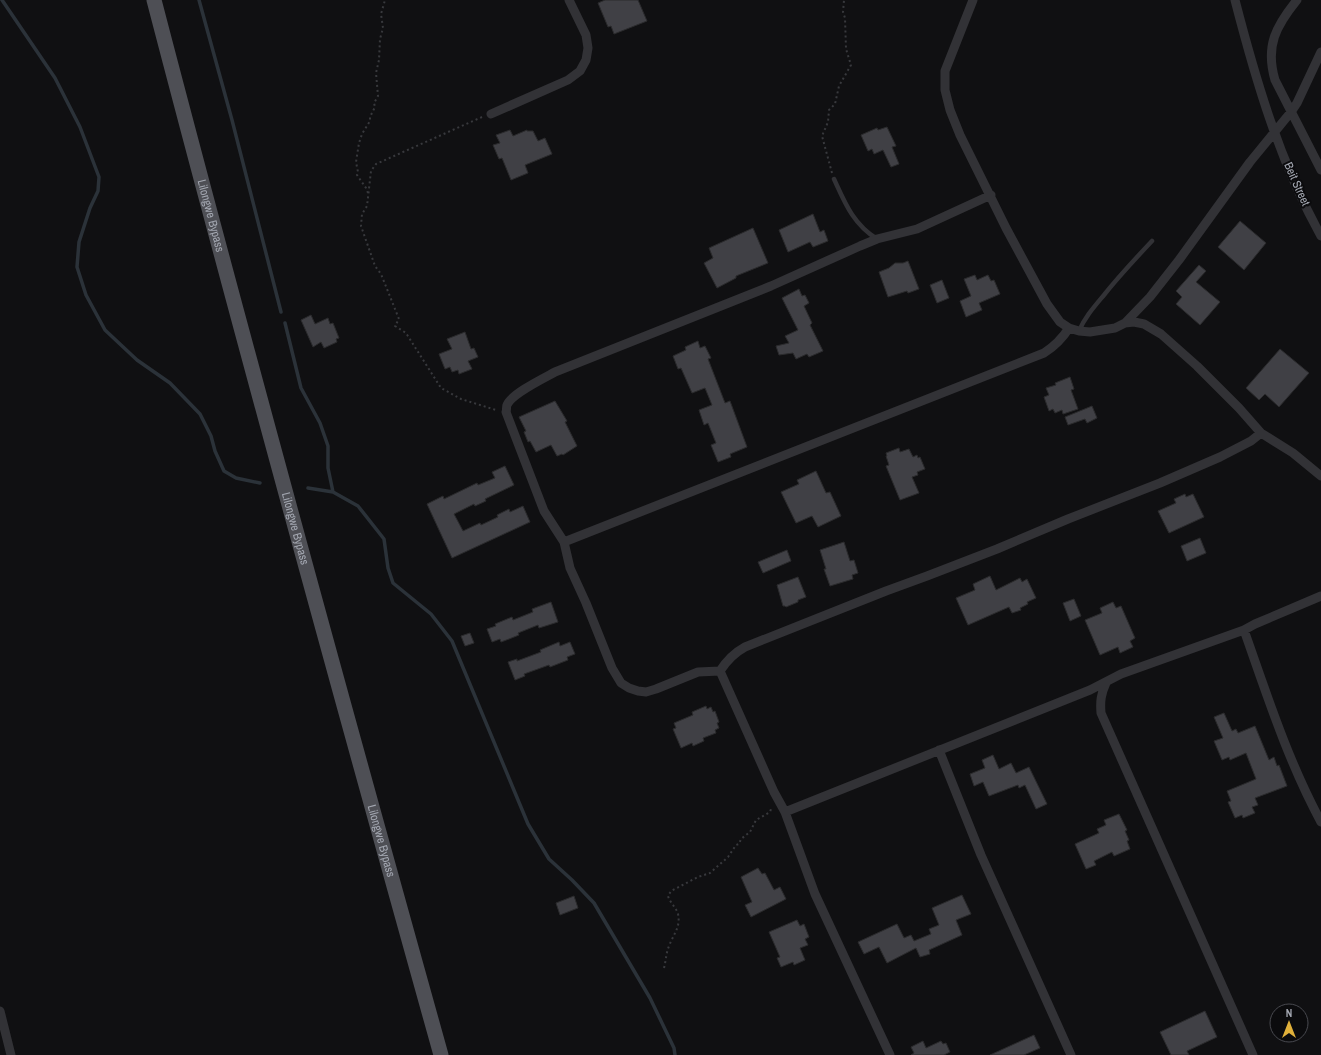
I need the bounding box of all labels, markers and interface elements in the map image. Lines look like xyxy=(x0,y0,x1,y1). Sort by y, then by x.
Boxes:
street label: Beit Street xyxy=(1280,159,1314,209)
street label: Lilongwe Bypass xyxy=(194,178,228,254)
street label: Lilongwe Bypass xyxy=(278,490,313,567)
street label: Lilongwe Bypass xyxy=(364,803,399,879)
north arrow xyxy=(1269,1003,1309,1043)
text: N xyxy=(1286,1006,1292,1020)

